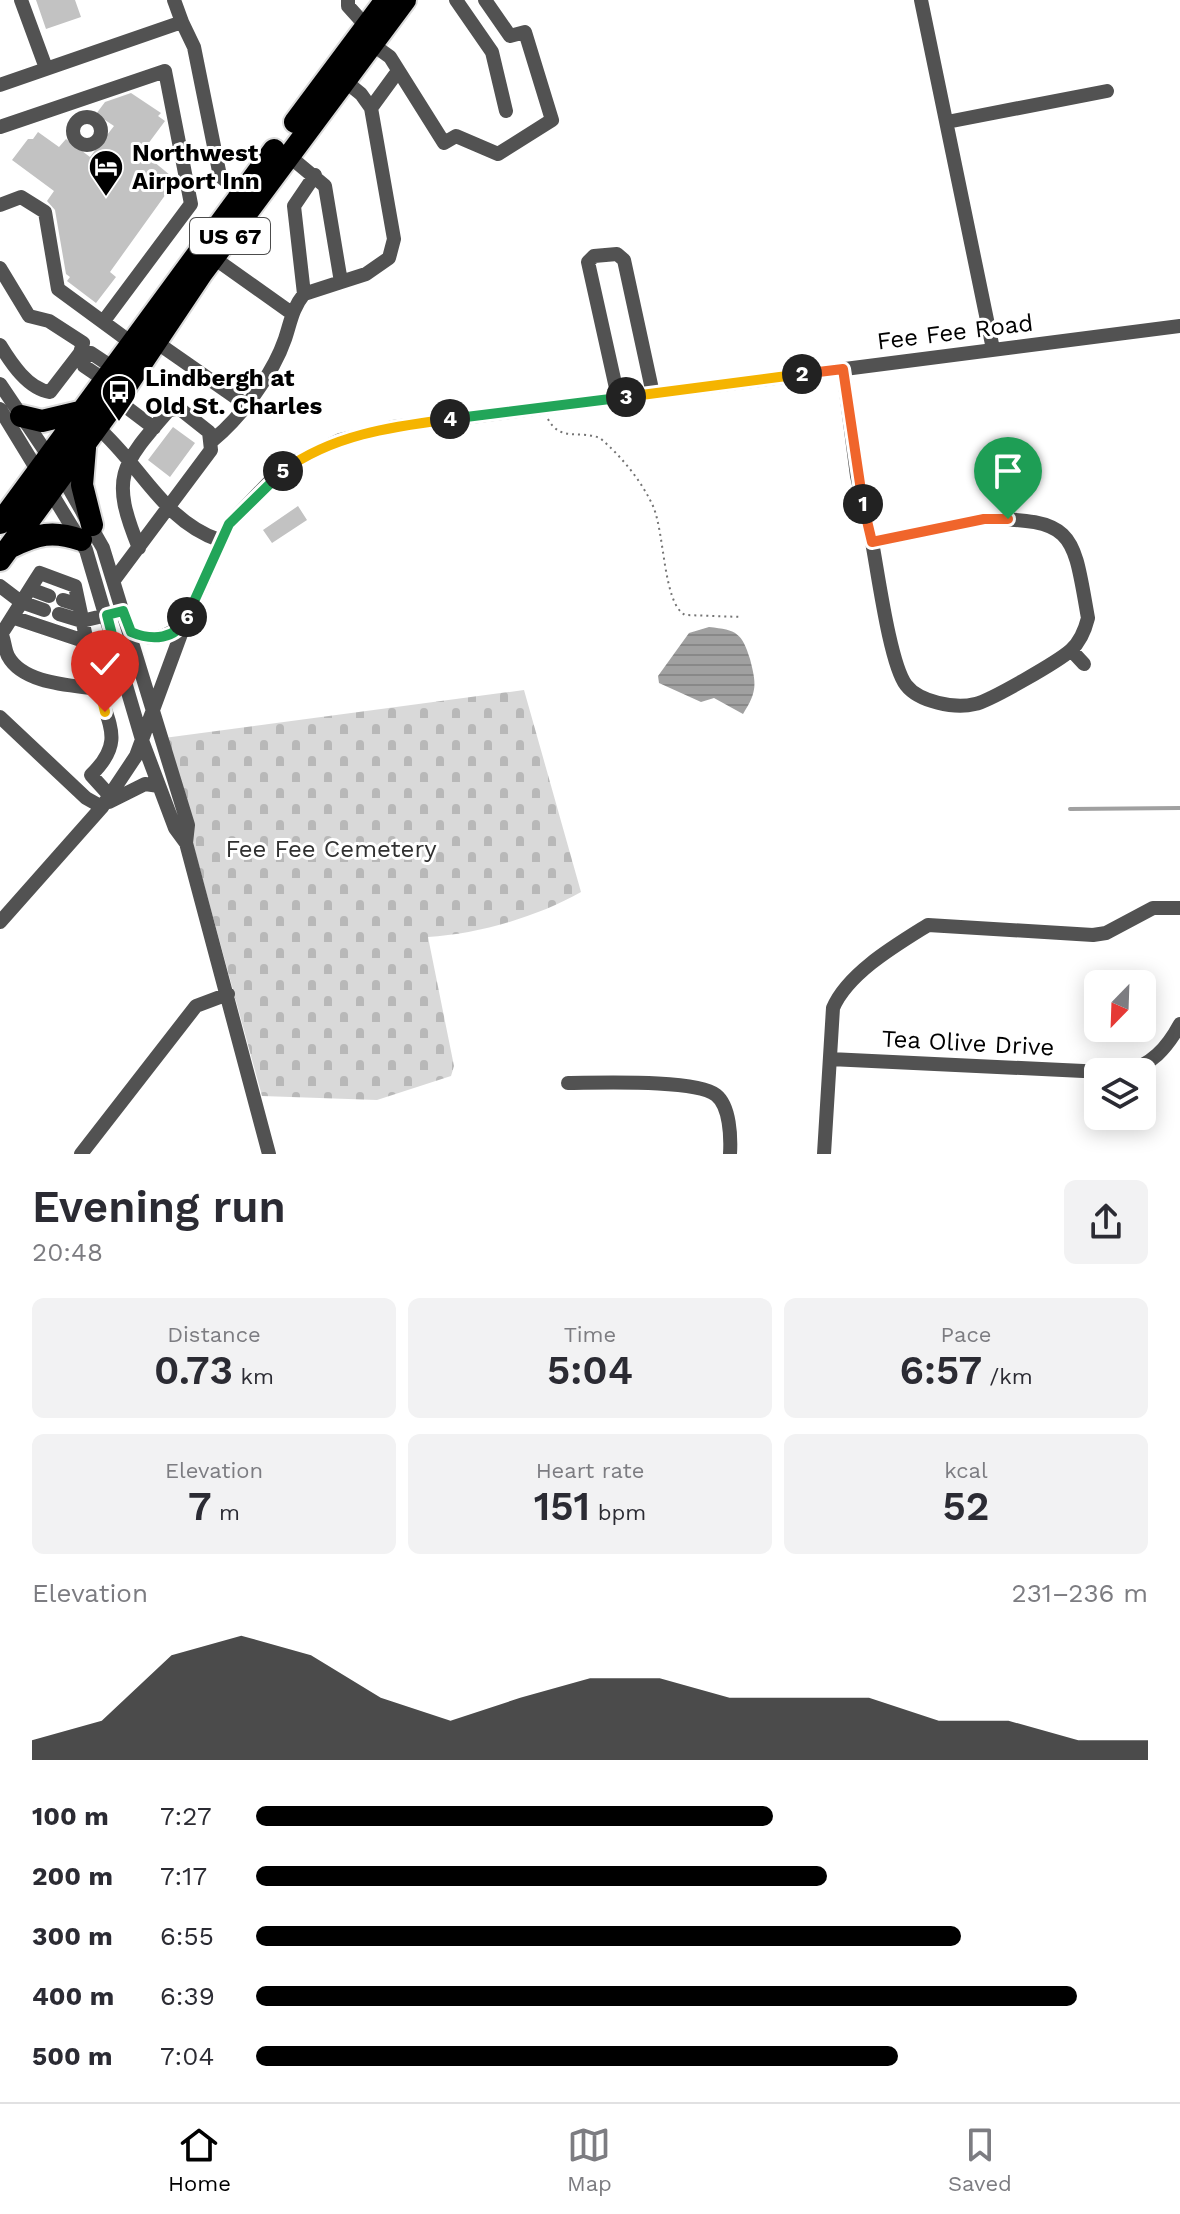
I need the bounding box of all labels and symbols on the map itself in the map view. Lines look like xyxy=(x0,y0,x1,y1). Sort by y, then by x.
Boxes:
place label: Northwest Airport Inn xyxy=(132,139,260,195)
hotel icon: Northwest Airport Inn xyxy=(87,148,125,198)
road number: US 67 xyxy=(190,218,270,254)
street label: Fee Fee Road xyxy=(875,309,1035,355)
pin: 2 xyxy=(782,354,822,394)
place label: Lindbergh at Old St. Charles xyxy=(145,364,323,420)
bus stop icon: Lindbergh at Old St. Charles xyxy=(100,373,138,423)
pin: 3 xyxy=(606,377,646,417)
pin: 4 xyxy=(430,399,470,439)
pin xyxy=(974,437,1042,519)
pin: 5 xyxy=(263,451,303,491)
pin: 1 xyxy=(843,484,883,524)
pin: 6 xyxy=(167,597,207,637)
pin xyxy=(71,630,139,712)
park label: Fee Fee Cemetery xyxy=(225,835,437,863)
north arrow xyxy=(1084,970,1156,1042)
street label: Tea Olive Drive xyxy=(881,1024,1055,1062)

